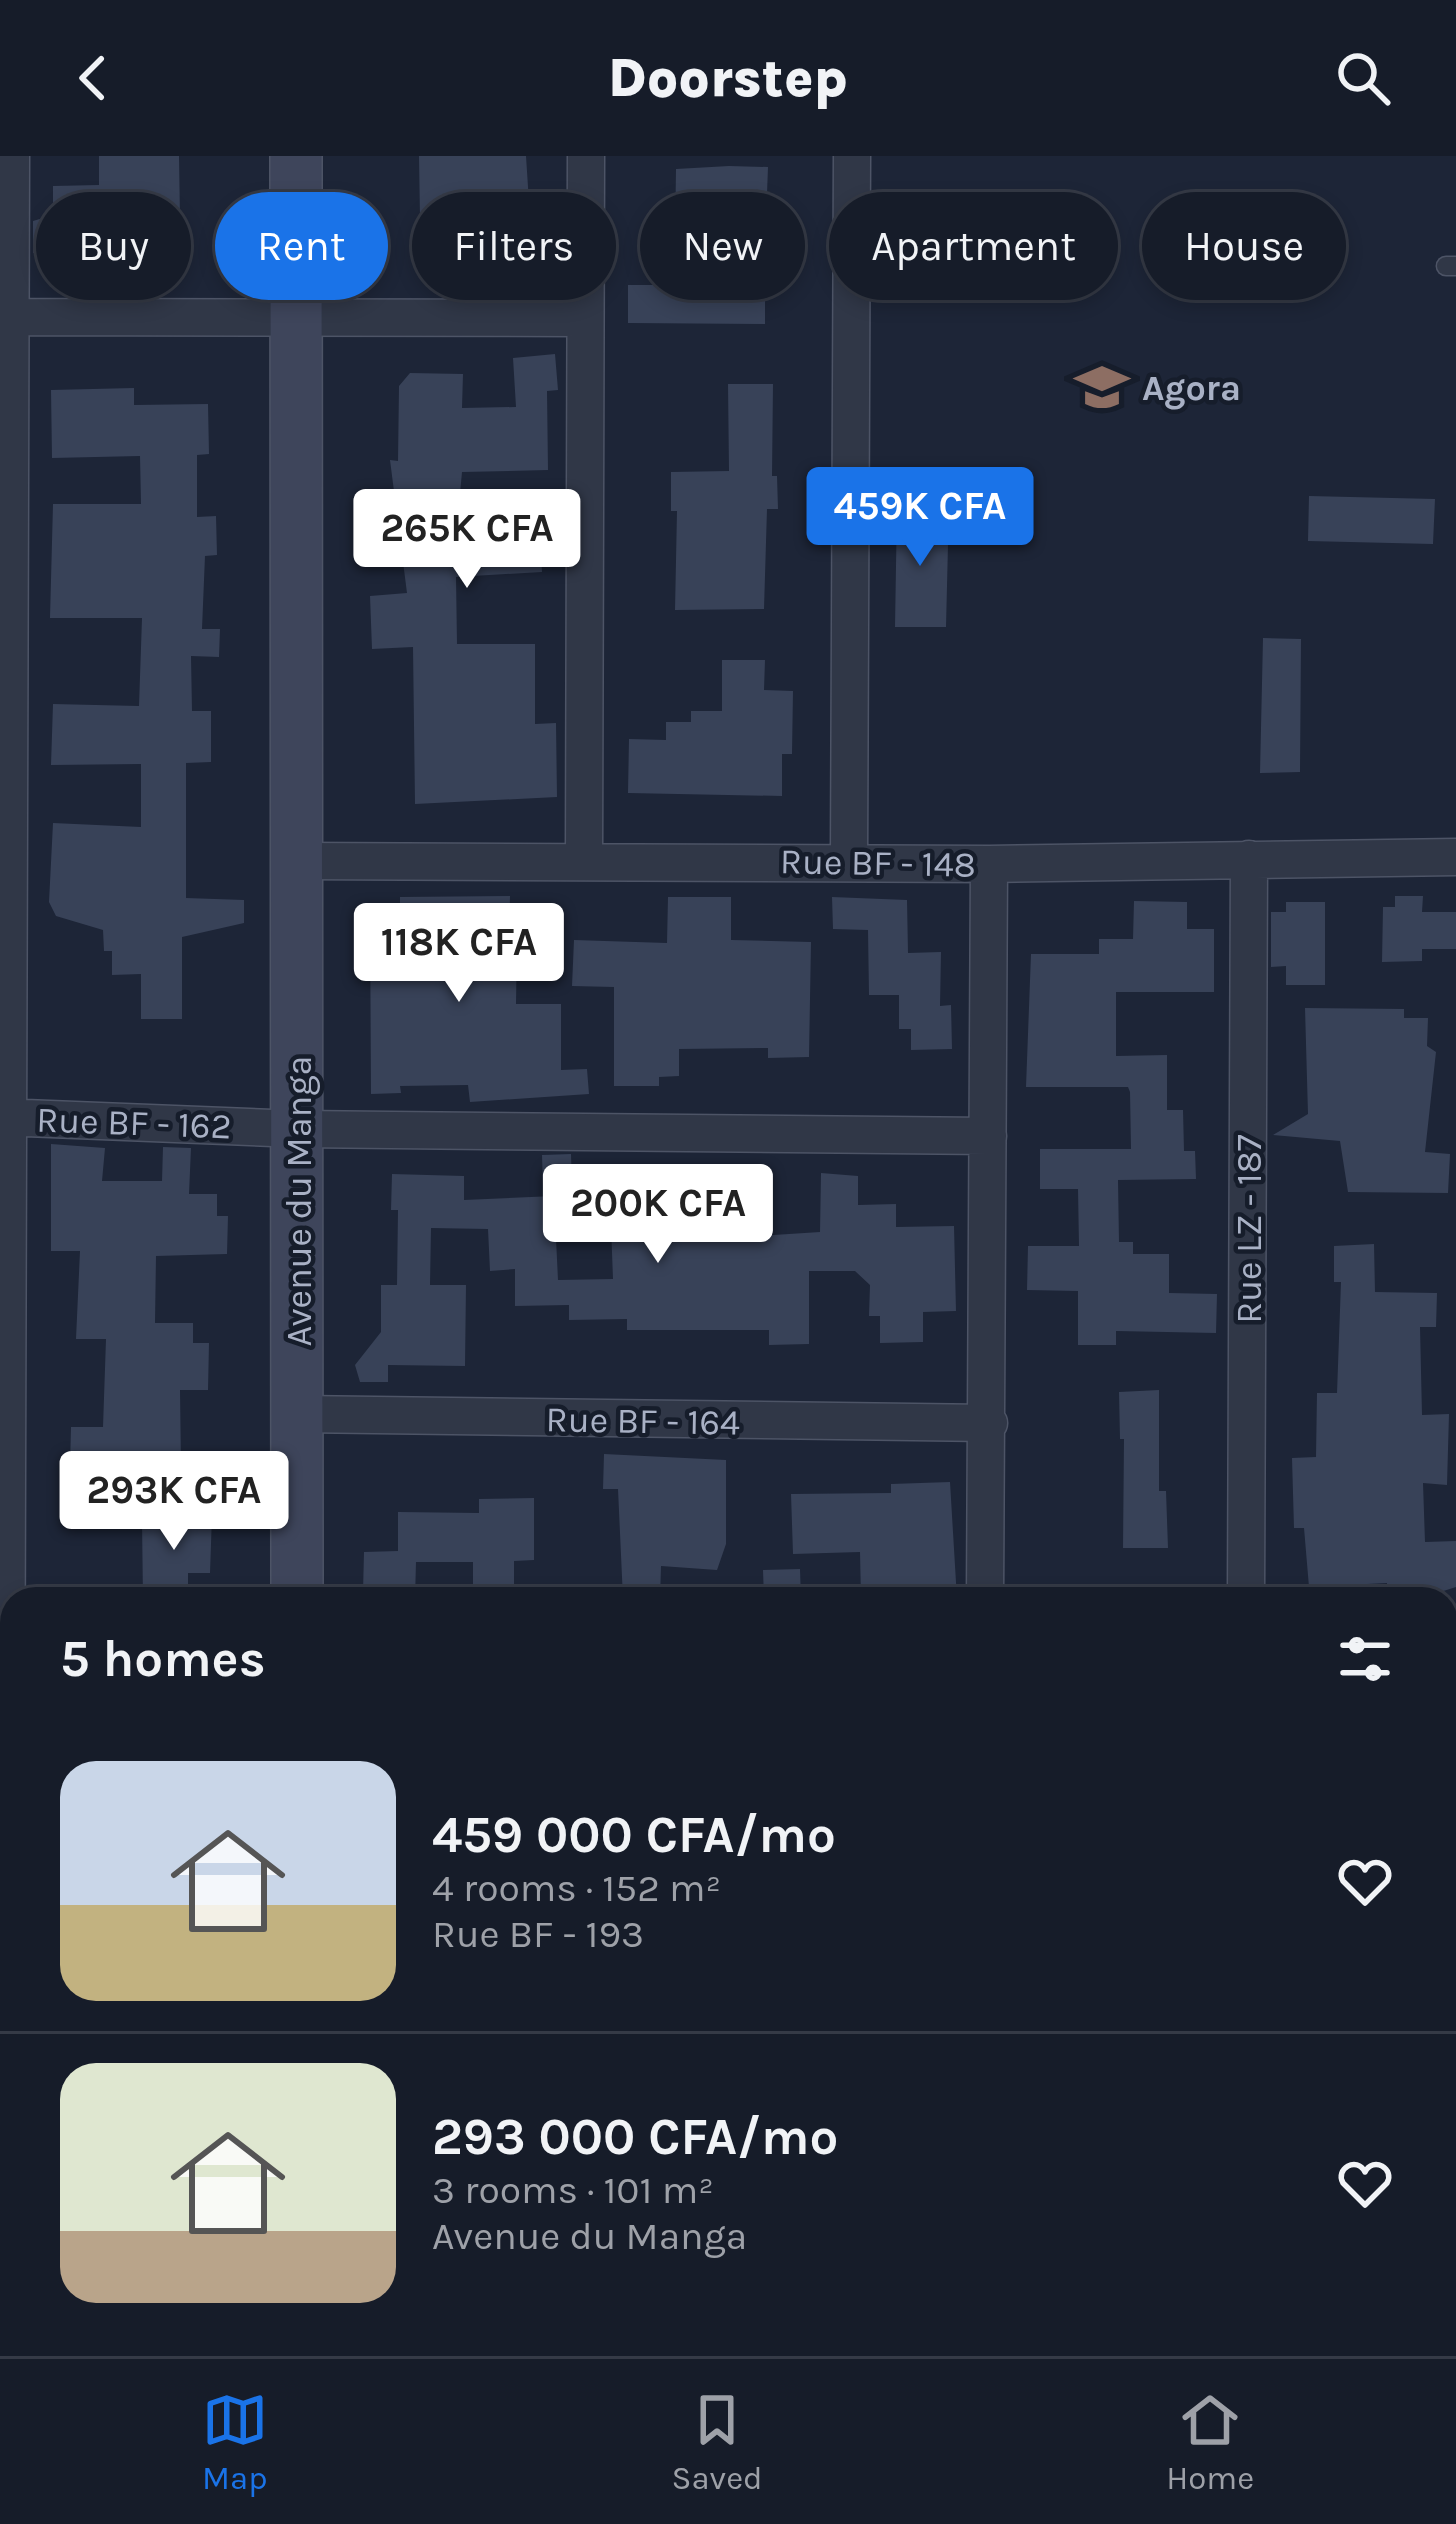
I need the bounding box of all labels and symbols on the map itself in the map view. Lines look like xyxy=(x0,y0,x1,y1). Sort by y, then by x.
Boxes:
school or university icon: Agora xyxy=(1073,358,1131,416)
place label: Agora xyxy=(1142,367,1241,410)
pin: 459K CFA xyxy=(796,467,1044,569)
pin: 265K CFA xyxy=(343,489,591,591)
street label: Rue BF - 148 xyxy=(780,840,976,886)
pin: 118K CFA xyxy=(335,903,583,1005)
street label: Avenue du Manga xyxy=(278,1056,320,1346)
street label: Rue BF - 162 xyxy=(36,1099,232,1147)
street label: Rue LZ - 187 xyxy=(1228,1134,1270,1324)
pin: 200K CFA xyxy=(534,1164,782,1266)
street label: Rue BF - 164 xyxy=(545,1398,741,1444)
pin: 293K CFA xyxy=(50,1451,298,1553)

